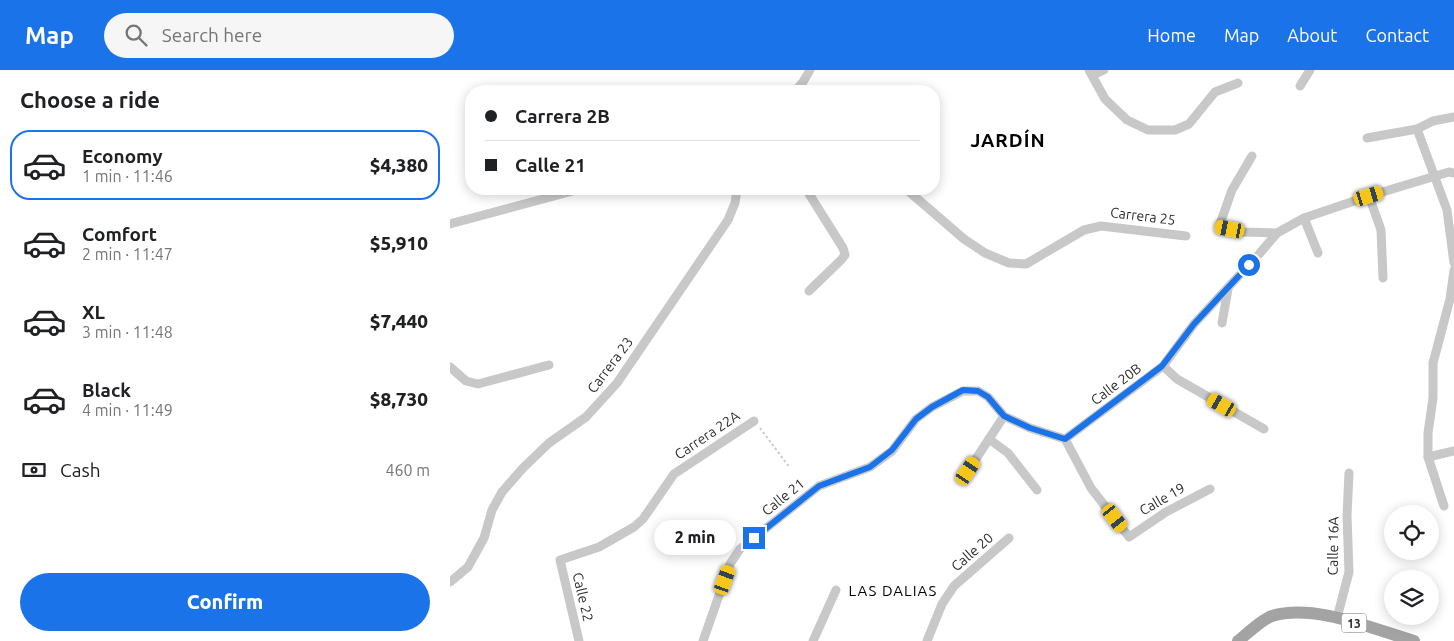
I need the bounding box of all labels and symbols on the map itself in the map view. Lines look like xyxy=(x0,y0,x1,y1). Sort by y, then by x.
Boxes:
district label: JARDÍN xyxy=(970,129,1046,151)
car xyxy=(1352,184,1385,208)
street label: Carrera 25 xyxy=(1109,204,1177,228)
car xyxy=(1213,219,1246,239)
route start xyxy=(1238,254,1260,276)
street label: Carrera 23 xyxy=(584,334,636,396)
street label: Calle 20B xyxy=(1088,360,1144,408)
car xyxy=(1205,391,1238,419)
street label: Carrera 22A xyxy=(672,407,742,463)
car xyxy=(953,454,982,488)
street label: Calle 21 xyxy=(759,475,807,519)
street label: Calle 19 xyxy=(1136,480,1188,518)
car xyxy=(1099,502,1130,534)
street label: Calle 16A xyxy=(1324,516,1342,576)
callout: 2 min xyxy=(654,520,736,556)
route end xyxy=(743,527,765,549)
street label: Calle 20 xyxy=(948,530,996,574)
car xyxy=(712,563,737,597)
street label: Calle 22 xyxy=(570,571,596,623)
district label: LAS DALIAS xyxy=(849,582,937,599)
road number: 13 xyxy=(1342,614,1366,632)

